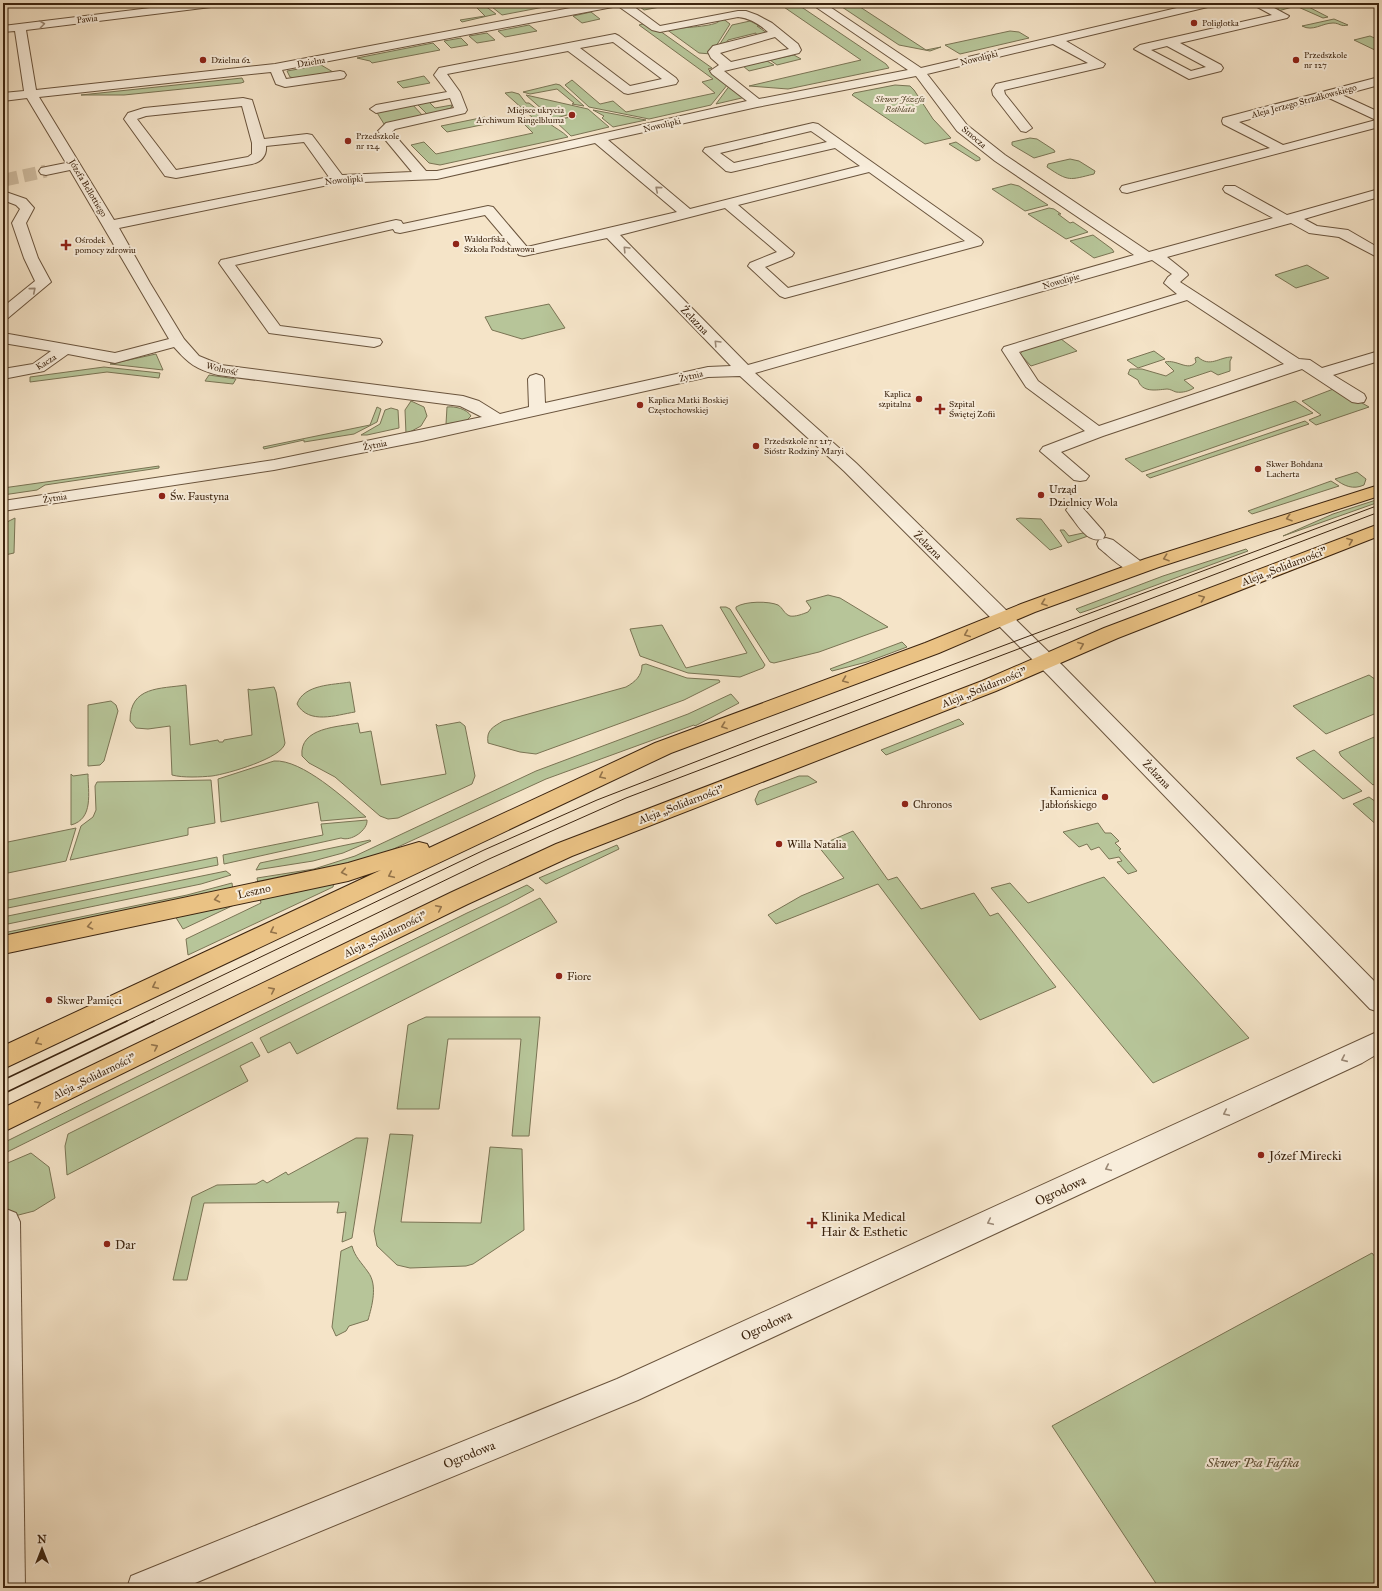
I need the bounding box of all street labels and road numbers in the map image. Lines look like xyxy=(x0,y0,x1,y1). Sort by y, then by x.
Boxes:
street label: Pawia xyxy=(76,12,98,25)
street label: Nowolipki xyxy=(959,47,999,68)
street label: Dzielna xyxy=(296,54,326,69)
street label: Aleja Jerzego Strzałkowskiego xyxy=(1249,81,1358,121)
street label: Nowolipki xyxy=(642,115,682,134)
street label: Smocza xyxy=(960,123,989,150)
street label: Józefa Bellottiego xyxy=(66,156,110,219)
street label: Nowolipki xyxy=(324,172,364,187)
street label: Nowolipie xyxy=(1041,270,1081,291)
street label: Żelazna xyxy=(678,303,712,338)
street label: Kacza xyxy=(34,351,58,372)
street label: Wolność xyxy=(205,360,239,377)
street label: Żytnia xyxy=(678,367,704,384)
street label: Żytnia xyxy=(362,437,388,452)
street label: Żytnia xyxy=(42,490,68,505)
street label: Żelazna xyxy=(911,528,945,562)
street label: Aleja „Solidarności” xyxy=(1239,544,1329,589)
street label: Aleja „Solidarności” xyxy=(939,665,1029,711)
street label: Żelazna xyxy=(1140,757,1174,792)
street label: Aleja „Solidarności” xyxy=(636,782,726,827)
street label: Leszno xyxy=(236,882,272,901)
street label: Aleja „Solidarności” xyxy=(341,909,429,961)
street label: Aleja „Solidarności” xyxy=(50,1051,138,1103)
street label: Ogrodowa xyxy=(1032,1172,1089,1210)
street label: Ogrodowa xyxy=(738,1307,795,1345)
street label: Ogrodowa xyxy=(441,1437,498,1473)

